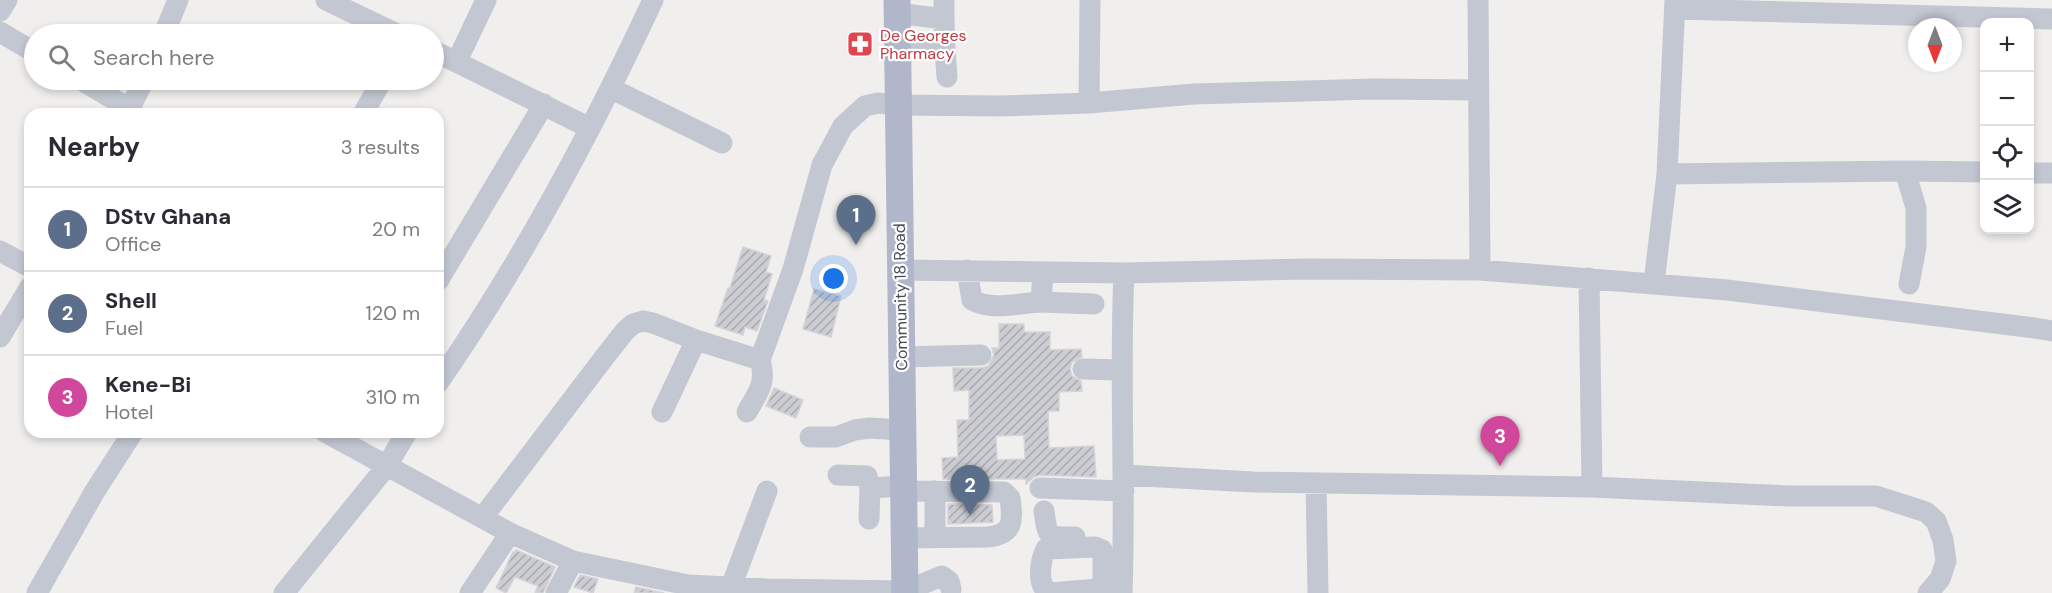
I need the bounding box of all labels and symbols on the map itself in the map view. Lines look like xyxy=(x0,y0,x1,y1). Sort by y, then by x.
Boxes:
north arrow xyxy=(1908,18,1962,72)
place label: De Georges Pharmacy xyxy=(880,25,967,64)
pharmacy icon: De Georges Pharmacy xyxy=(845,29,875,59)
pin: 1 xyxy=(836,196,876,245)
street label: Community 18 Road xyxy=(889,223,912,371)
your location xyxy=(819,264,848,293)
pin: 3 xyxy=(1480,416,1520,466)
pin: 2 xyxy=(950,466,990,515)

